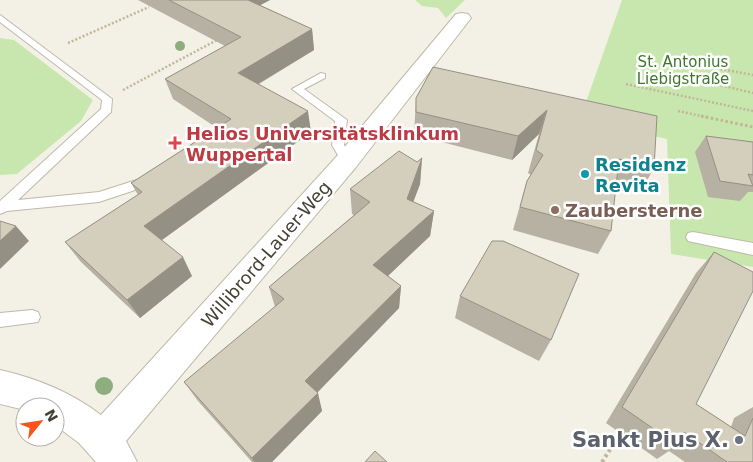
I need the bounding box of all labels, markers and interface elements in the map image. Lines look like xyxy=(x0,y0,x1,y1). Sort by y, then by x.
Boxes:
park label: St. Antonius Liebigstraße xyxy=(637,53,729,88)
place label: Helios Universitätsklinkum Wuppertal xyxy=(186,123,459,165)
marker: Helios Universitätsklinkum Wuppertal xyxy=(168,136,182,150)
place label: Residenz Revita xyxy=(595,154,686,196)
marker: Residenz Revita xyxy=(579,168,591,180)
street label: Willibrord-Lauer-Weg xyxy=(197,177,335,331)
place label: Zaubersterne xyxy=(565,200,702,221)
marker: Zaubersterne xyxy=(549,204,561,216)
north arrow xyxy=(15,397,65,447)
text: N xyxy=(41,406,61,425)
place label: Sankt Pius X. xyxy=(572,428,729,452)
marker: Sankt Pius X. xyxy=(733,434,745,446)

